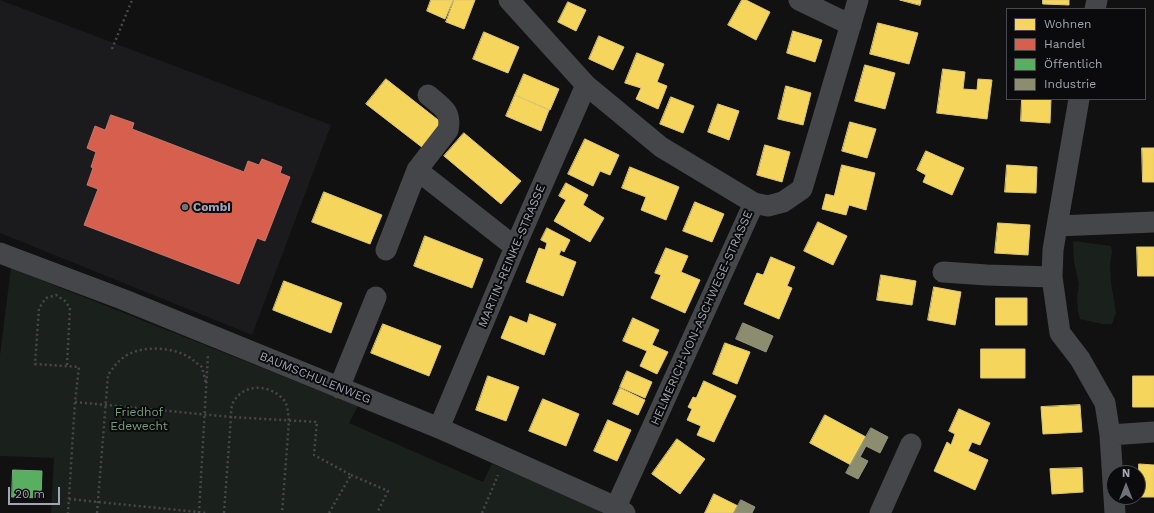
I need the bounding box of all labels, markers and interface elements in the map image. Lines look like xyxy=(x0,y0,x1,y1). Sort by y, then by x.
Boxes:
legend xyxy=(1006,8,1146,100)
text: Wohnen xyxy=(1044,17,1092,31)
text: Handel xyxy=(1044,37,1085,51)
text: Öffentlich xyxy=(1044,57,1103,71)
text: Industrie xyxy=(1044,77,1096,91)
street label: MARTIN-REINKE-STRASSE xyxy=(475,182,549,330)
place label: Combi xyxy=(193,200,231,214)
marker: Combi xyxy=(180,202,190,212)
street label: HELMERICH-VON-ASCHWEGE-STRASSE xyxy=(648,208,756,428)
street label: BAUMSCHULENWEG xyxy=(257,349,373,407)
park label: Friedhof Edewecht xyxy=(110,405,168,433)
north arrow xyxy=(1106,465,1146,505)
text: N xyxy=(1122,467,1130,480)
scale bar xyxy=(10,479,62,505)
text: 20 m xyxy=(15,487,45,501)

